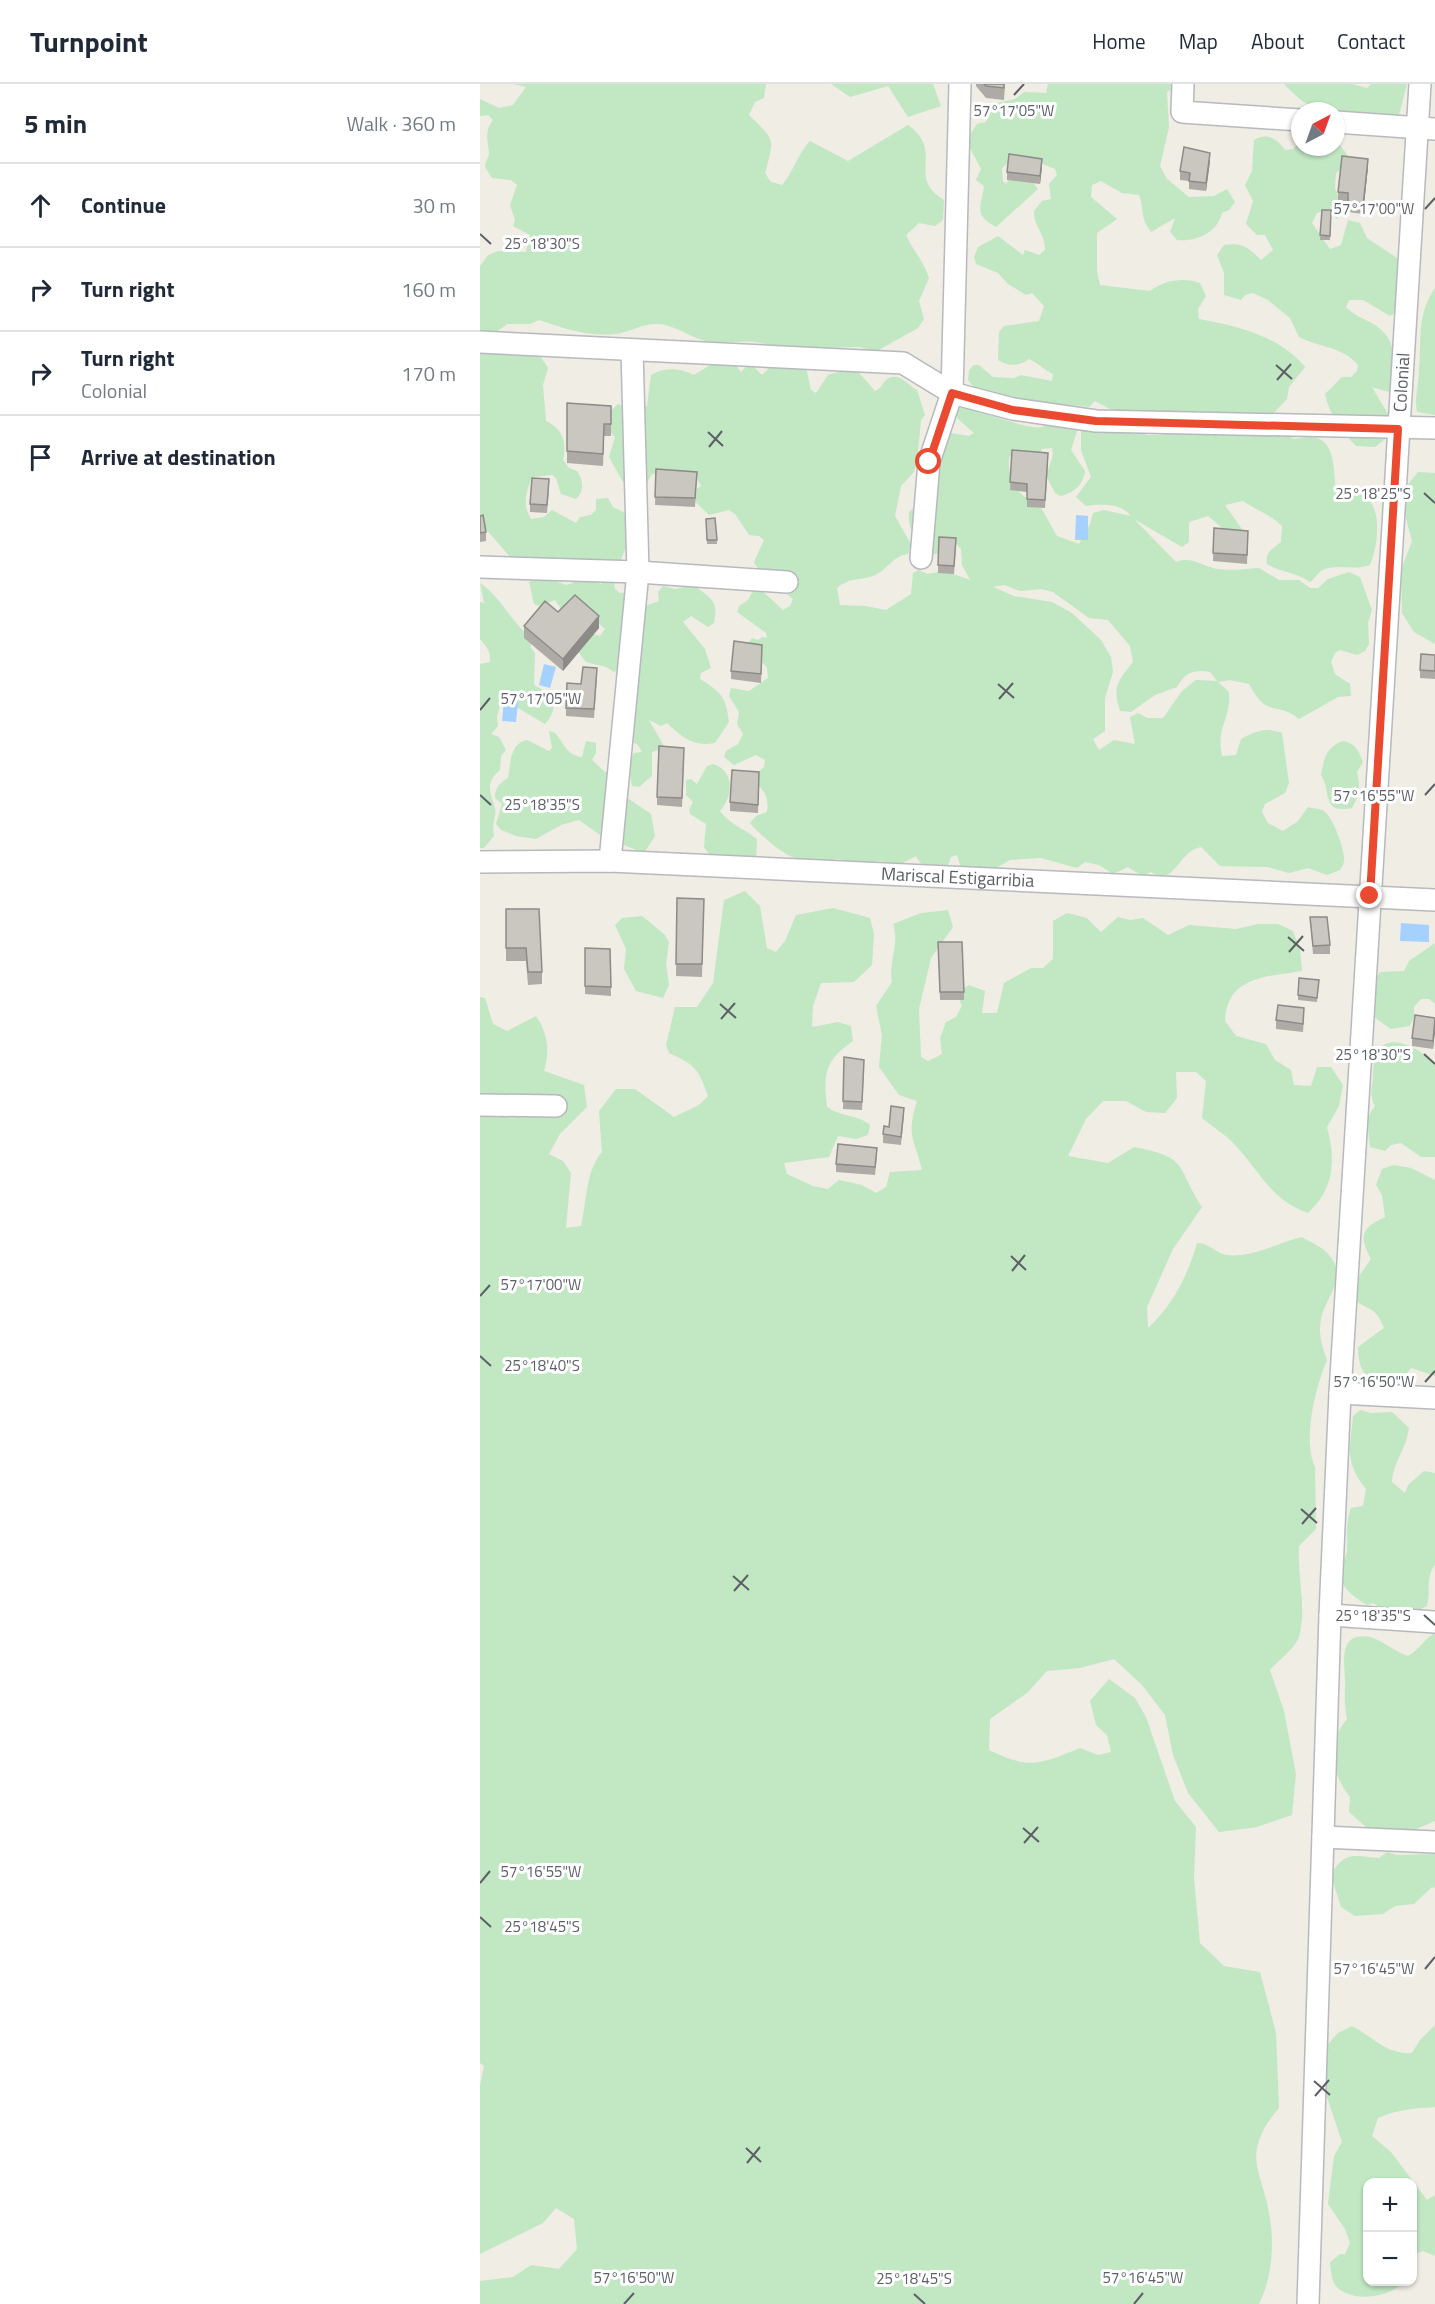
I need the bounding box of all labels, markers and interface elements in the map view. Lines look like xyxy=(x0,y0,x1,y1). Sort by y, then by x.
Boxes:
text: Turnpoint xyxy=(30,20,148,63)
text: Home xyxy=(1092,25,1146,57)
text: Map xyxy=(1179,25,1218,57)
text: About xyxy=(1251,25,1304,57)
text: Contact xyxy=(1337,25,1405,57)
text: 57°17'05"W xyxy=(974,99,1054,122)
north arrow xyxy=(1291,102,1345,156)
text: 5 min xyxy=(24,104,87,143)
text: Walk · 360 m xyxy=(347,108,456,139)
text: Continue xyxy=(81,188,166,222)
icon: ahead xyxy=(24,189,57,222)
text: 30 m xyxy=(412,190,456,221)
text: 57°17'00"W xyxy=(1334,197,1414,220)
text: 25°18'30"S xyxy=(504,232,580,255)
text: Turn right xyxy=(81,272,175,306)
icon: right xyxy=(24,273,57,306)
text: 160 m xyxy=(401,274,456,305)
text: Turn right xyxy=(81,341,175,375)
street label: Colonial xyxy=(1386,352,1417,413)
icon: right xyxy=(24,357,57,390)
text: 170 m xyxy=(401,358,456,389)
text: Colonial xyxy=(81,375,147,406)
text: Arrive at destination xyxy=(81,440,276,474)
icon: arrive xyxy=(24,441,57,474)
route start xyxy=(915,448,941,474)
text: 25°18'25"S xyxy=(1335,482,1411,505)
text: 57°17'05"W xyxy=(501,687,581,710)
text: 57°16'55"W xyxy=(1334,784,1414,807)
text: 25°18'35"S xyxy=(504,793,580,816)
street label: Mariscal Estigarribia xyxy=(880,860,1035,894)
route end xyxy=(1356,882,1382,908)
text: 25°18'30"S xyxy=(1335,1043,1411,1066)
text: 57°17'00"W xyxy=(501,1273,581,1296)
text: 25°18'40"S xyxy=(504,1354,580,1377)
text: 57°16'50"W xyxy=(1334,1370,1414,1393)
text: 25°18'35"S xyxy=(1335,1604,1411,1627)
text: 57°16'55"W xyxy=(501,1860,581,1883)
text: 25°18'45"S xyxy=(504,1915,580,1938)
text: 57°16'45"W xyxy=(1334,1957,1414,1980)
map controls xyxy=(1363,2178,1417,2286)
button: + xyxy=(1363,2178,1417,2232)
button: − xyxy=(1363,2232,1417,2286)
text: 57°16'50"W xyxy=(594,2266,674,2289)
text: 57°16'45"W xyxy=(1103,2266,1183,2289)
text: 25°18'45"S xyxy=(876,2267,952,2290)

